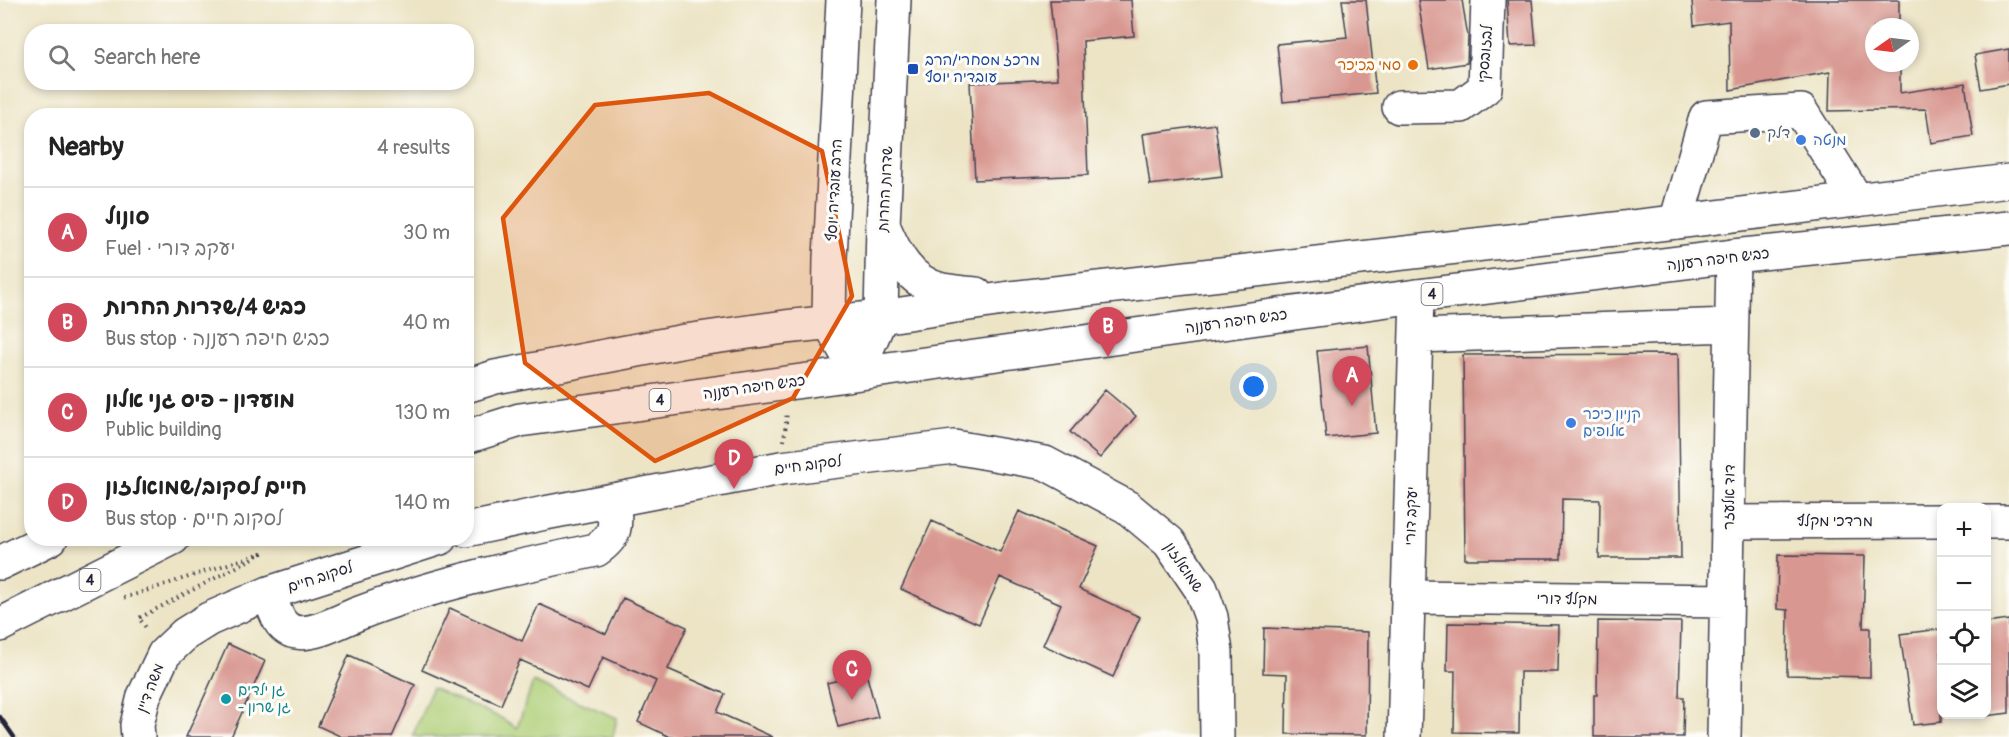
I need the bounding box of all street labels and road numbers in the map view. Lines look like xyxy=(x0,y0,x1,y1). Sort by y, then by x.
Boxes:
street label: לבזובסקי xyxy=(1474,24,1497,84)
street label: הרב עובדיה יוסף xyxy=(822,138,847,242)
street label: שדרות החרות xyxy=(874,146,897,234)
street label: כביש חיפה רעננה xyxy=(1666,244,1770,275)
road number: 4 xyxy=(1422,283,1442,305)
street label: כביש חיפה רעננה xyxy=(1184,305,1288,338)
street label: כביש חיפה רעננה xyxy=(702,371,806,404)
road number: 4 xyxy=(650,389,670,411)
street label: לסקוב חיים xyxy=(773,452,844,479)
street label: דוד אלעזר xyxy=(1719,464,1740,530)
street label: יעקב דורי xyxy=(1401,486,1422,546)
street label: מרדכי מקלף xyxy=(1797,512,1873,531)
street label: שמואלזון xyxy=(1160,538,1207,596)
street label: לסקוב חיים xyxy=(285,558,356,597)
road number: 4 xyxy=(80,569,100,591)
street label: מקלף דורי xyxy=(1536,589,1598,610)
street label: משה דיין xyxy=(132,661,169,716)

